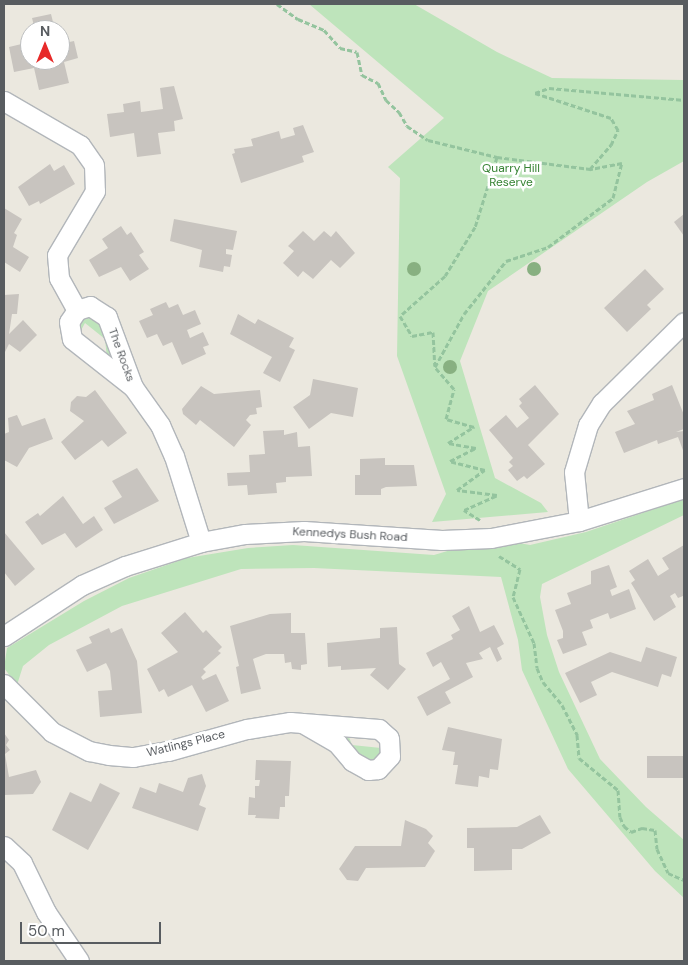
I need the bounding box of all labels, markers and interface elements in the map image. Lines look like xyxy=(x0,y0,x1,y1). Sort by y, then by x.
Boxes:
north arrow xyxy=(20,20,70,70)
text: N xyxy=(40,22,50,40)
park label: Quarry Hill Reserve xyxy=(482,162,540,190)
street label: The Rocks xyxy=(105,326,137,384)
street label: Kennedys Bush Road xyxy=(292,525,408,545)
street label: Watlings Place xyxy=(145,727,227,761)
scale bar xyxy=(22,912,164,944)
text: 50 m xyxy=(28,921,65,941)

